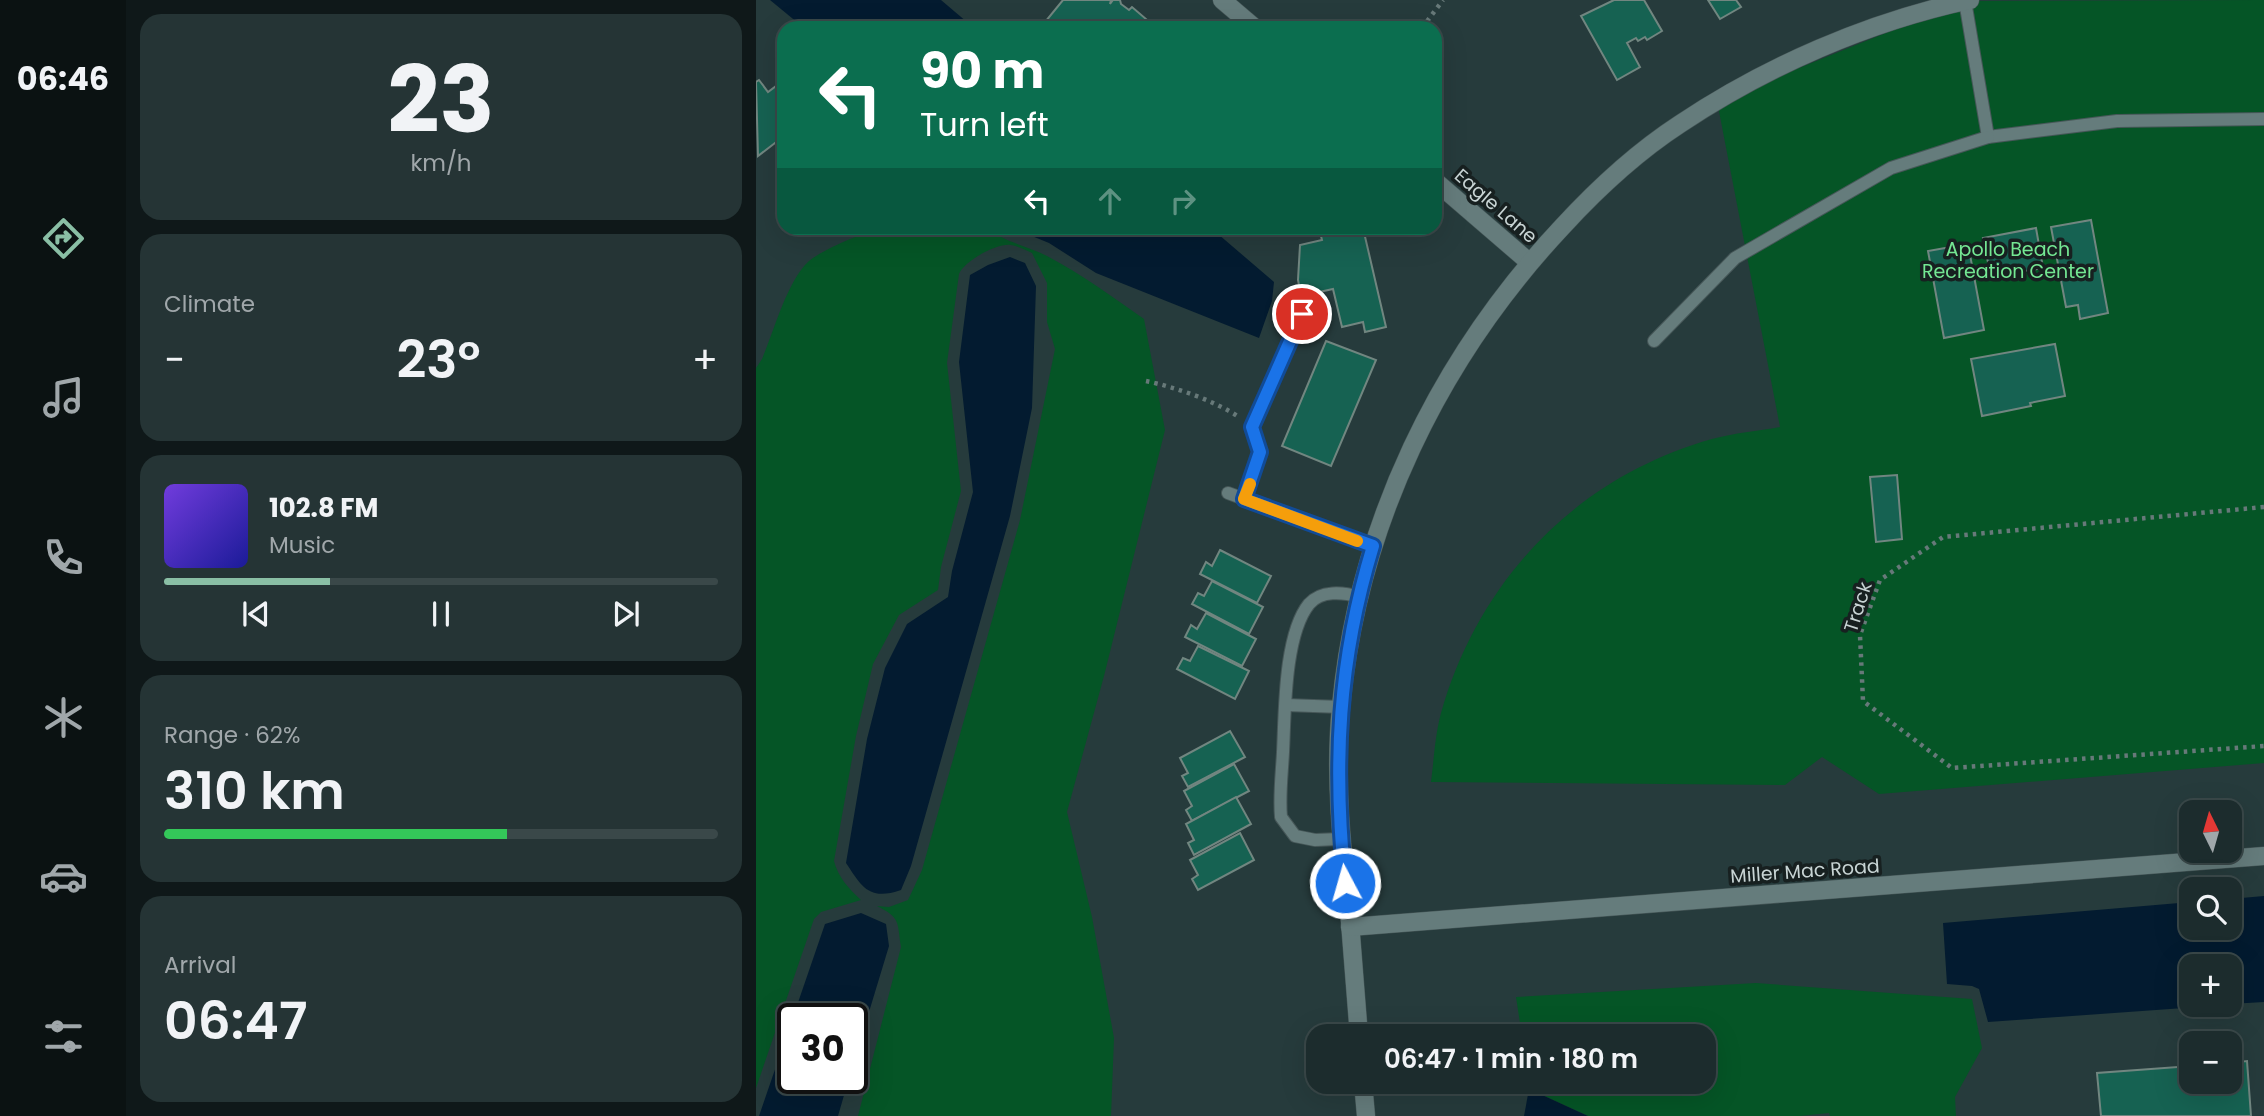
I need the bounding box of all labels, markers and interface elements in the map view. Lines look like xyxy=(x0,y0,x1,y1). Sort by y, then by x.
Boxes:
text: 23 xyxy=(387,36,495,164)
text: 90 m xyxy=(920,37,1044,105)
icon: left xyxy=(805,49,896,140)
text: 06:46 xyxy=(17,56,109,101)
text: Turn left xyxy=(920,102,1049,147)
text: km/h xyxy=(410,147,472,179)
street label: Eagle Lane xyxy=(1449,162,1543,250)
icon: left xyxy=(1018,182,1056,220)
icon: ahead xyxy=(1091,182,1129,220)
icon: right xyxy=(1164,182,1202,220)
icon: directions xyxy=(39,214,88,263)
park label: Apollo Beach Recreation Center xyxy=(1922,236,2094,285)
pin xyxy=(1272,284,1332,344)
text: Climate xyxy=(164,288,255,320)
icon: arrive xyxy=(1283,295,1321,333)
text: 23° xyxy=(396,323,481,396)
text: − xyxy=(164,333,185,386)
text: + xyxy=(692,333,718,386)
icon: music xyxy=(39,373,88,422)
text: 102.8 FM xyxy=(269,490,378,526)
text: Music xyxy=(269,529,335,561)
icon: phone xyxy=(39,533,88,582)
street label: Track xyxy=(1837,578,1879,636)
icon: previous xyxy=(237,595,275,633)
icon: pause xyxy=(422,595,460,633)
icon: next xyxy=(607,595,645,633)
icon: climate xyxy=(39,693,88,742)
text: Range · 62% xyxy=(164,719,301,751)
text: 310 km xyxy=(164,754,345,827)
north arrow xyxy=(2179,800,2242,863)
map controls xyxy=(2179,800,2242,1094)
position arrow xyxy=(1308,846,1382,920)
icon: car xyxy=(39,852,88,901)
street label: Miller Mac Road xyxy=(1729,852,1881,890)
button: search xyxy=(2179,877,2242,940)
text: Arrival xyxy=(164,949,236,981)
button: + xyxy=(2179,954,2242,1017)
text: 06:47 xyxy=(164,984,307,1057)
speed limit sign: 30 xyxy=(777,1003,868,1094)
icon: filters xyxy=(39,1012,88,1061)
button: − xyxy=(2179,1031,2242,1094)
text: 06:47 · 1 min · 180 m xyxy=(1384,1041,1638,1077)

